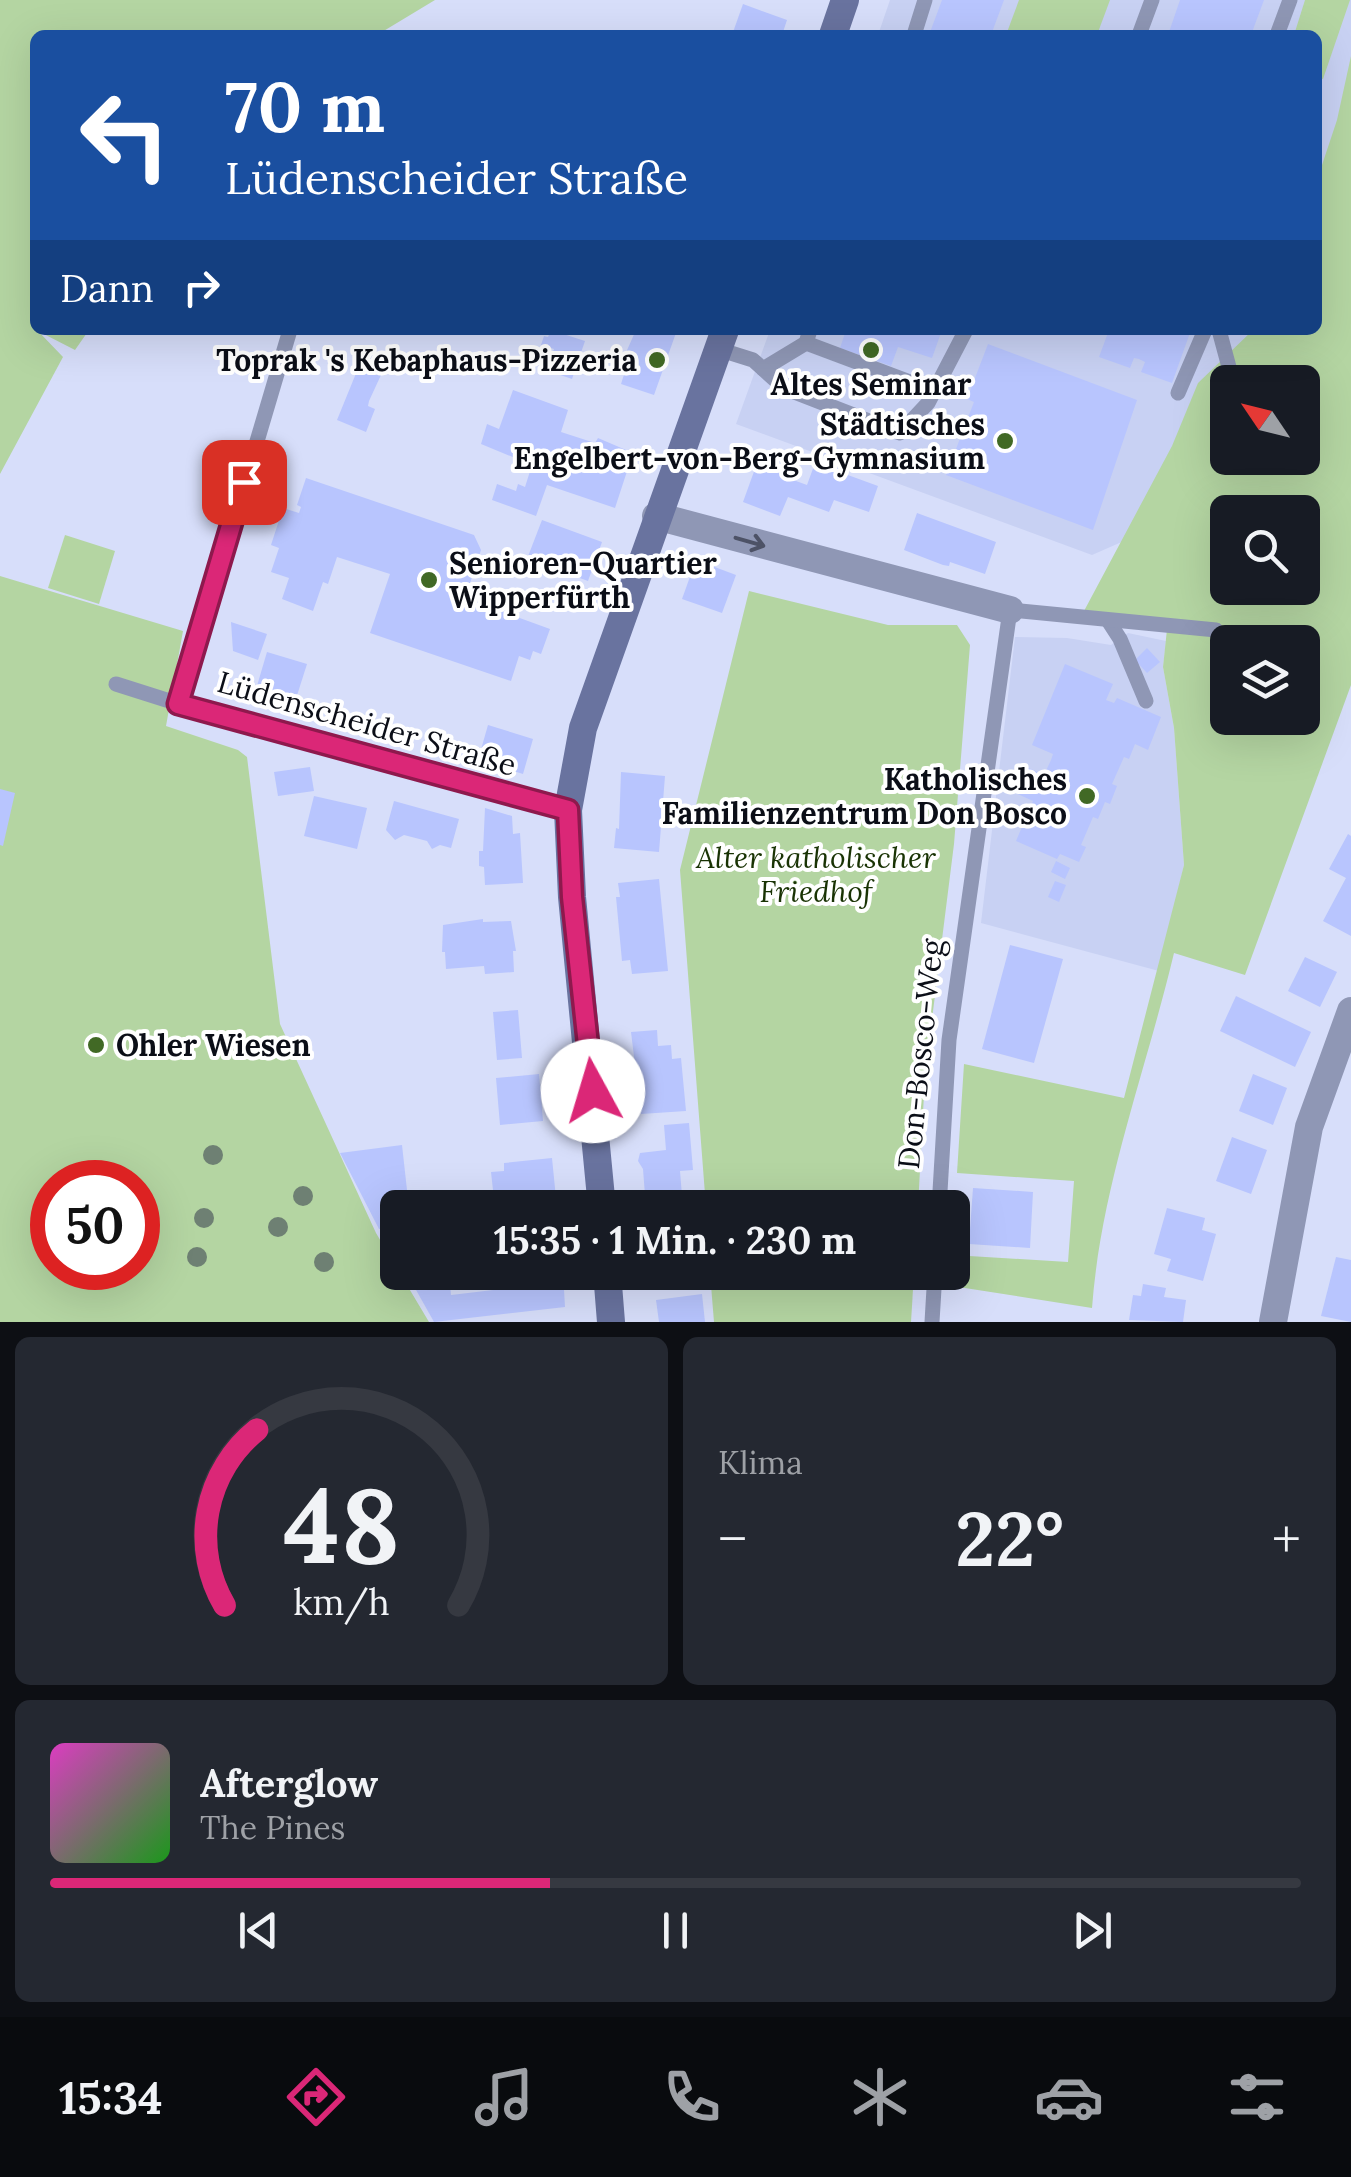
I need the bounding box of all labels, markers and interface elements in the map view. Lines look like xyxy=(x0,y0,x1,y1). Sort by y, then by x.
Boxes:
text: 70 m xyxy=(225,62,385,151)
icon: left xyxy=(60,70,190,200)
text: Lüdenscheider Straße xyxy=(225,149,688,206)
icon: right xyxy=(174,260,229,315)
text: Dann xyxy=(60,264,154,312)
marker: Altes Seminar xyxy=(860,339,882,361)
place label: Toprak 's Kebaphaus-Pizzeria xyxy=(216,341,637,379)
marker: Toprak 's Kebaphaus-Pizzeria xyxy=(646,349,668,371)
place label: Altes Seminar xyxy=(771,365,972,403)
north arrow xyxy=(1210,365,1320,475)
map controls xyxy=(1210,365,1320,735)
place label: Städtisches Engelbert-von-Berg-Gymnasium xyxy=(513,405,985,478)
marker: Städtisches Engelbert-von-Berg-Gymnasium xyxy=(994,430,1016,452)
pin xyxy=(202,440,287,525)
icon: arrive xyxy=(217,455,272,510)
button: search xyxy=(1210,495,1320,605)
one-way arrow xyxy=(734,534,765,553)
place label: Senioren-Quartier Wipperfürth xyxy=(449,544,717,616)
marker: Senioren-Quartier Wipperfürth xyxy=(418,569,440,591)
button: layers xyxy=(1210,625,1320,735)
street label: Lüdenscheider Straße xyxy=(213,662,521,784)
place label: Katholisches Familienzentrum Don Bosco xyxy=(662,760,1067,832)
marker: Katholisches Familienzentrum Don Bosco xyxy=(1076,785,1098,807)
park label: Alter katholischer Friedhof xyxy=(695,838,936,910)
street label: Don-Bosco-Weg xyxy=(889,936,952,1171)
place label: Ohler Wiesen xyxy=(116,1026,311,1064)
marker: Ohler Wiesen xyxy=(85,1034,107,1056)
position arrow xyxy=(541,1039,645,1143)
speed limit sign: 50 xyxy=(30,1160,160,1290)
text: 15:35 · 1 Min. · 230 m xyxy=(494,1216,856,1264)
text: Klima xyxy=(718,1442,803,1483)
text: 48 xyxy=(283,1458,400,1591)
text: 22° xyxy=(955,1491,1064,1587)
text: − xyxy=(718,1504,747,1574)
text: + xyxy=(1272,1504,1301,1574)
text: km/h xyxy=(293,1579,390,1625)
text: Afterglow xyxy=(200,1759,378,1807)
text: The Pines xyxy=(200,1807,345,1848)
icon: previous xyxy=(231,1903,286,1958)
icon: pause xyxy=(648,1903,703,1958)
icon: next xyxy=(1065,1903,1120,1958)
icon: directions xyxy=(281,2062,351,2132)
icon: music xyxy=(469,2062,539,2132)
icon: phone xyxy=(657,2062,727,2132)
icon: climate xyxy=(845,2062,915,2132)
icon: car xyxy=(1034,2062,1104,2132)
icon: filters xyxy=(1222,2062,1292,2132)
text: 15:34 xyxy=(59,2069,163,2126)

